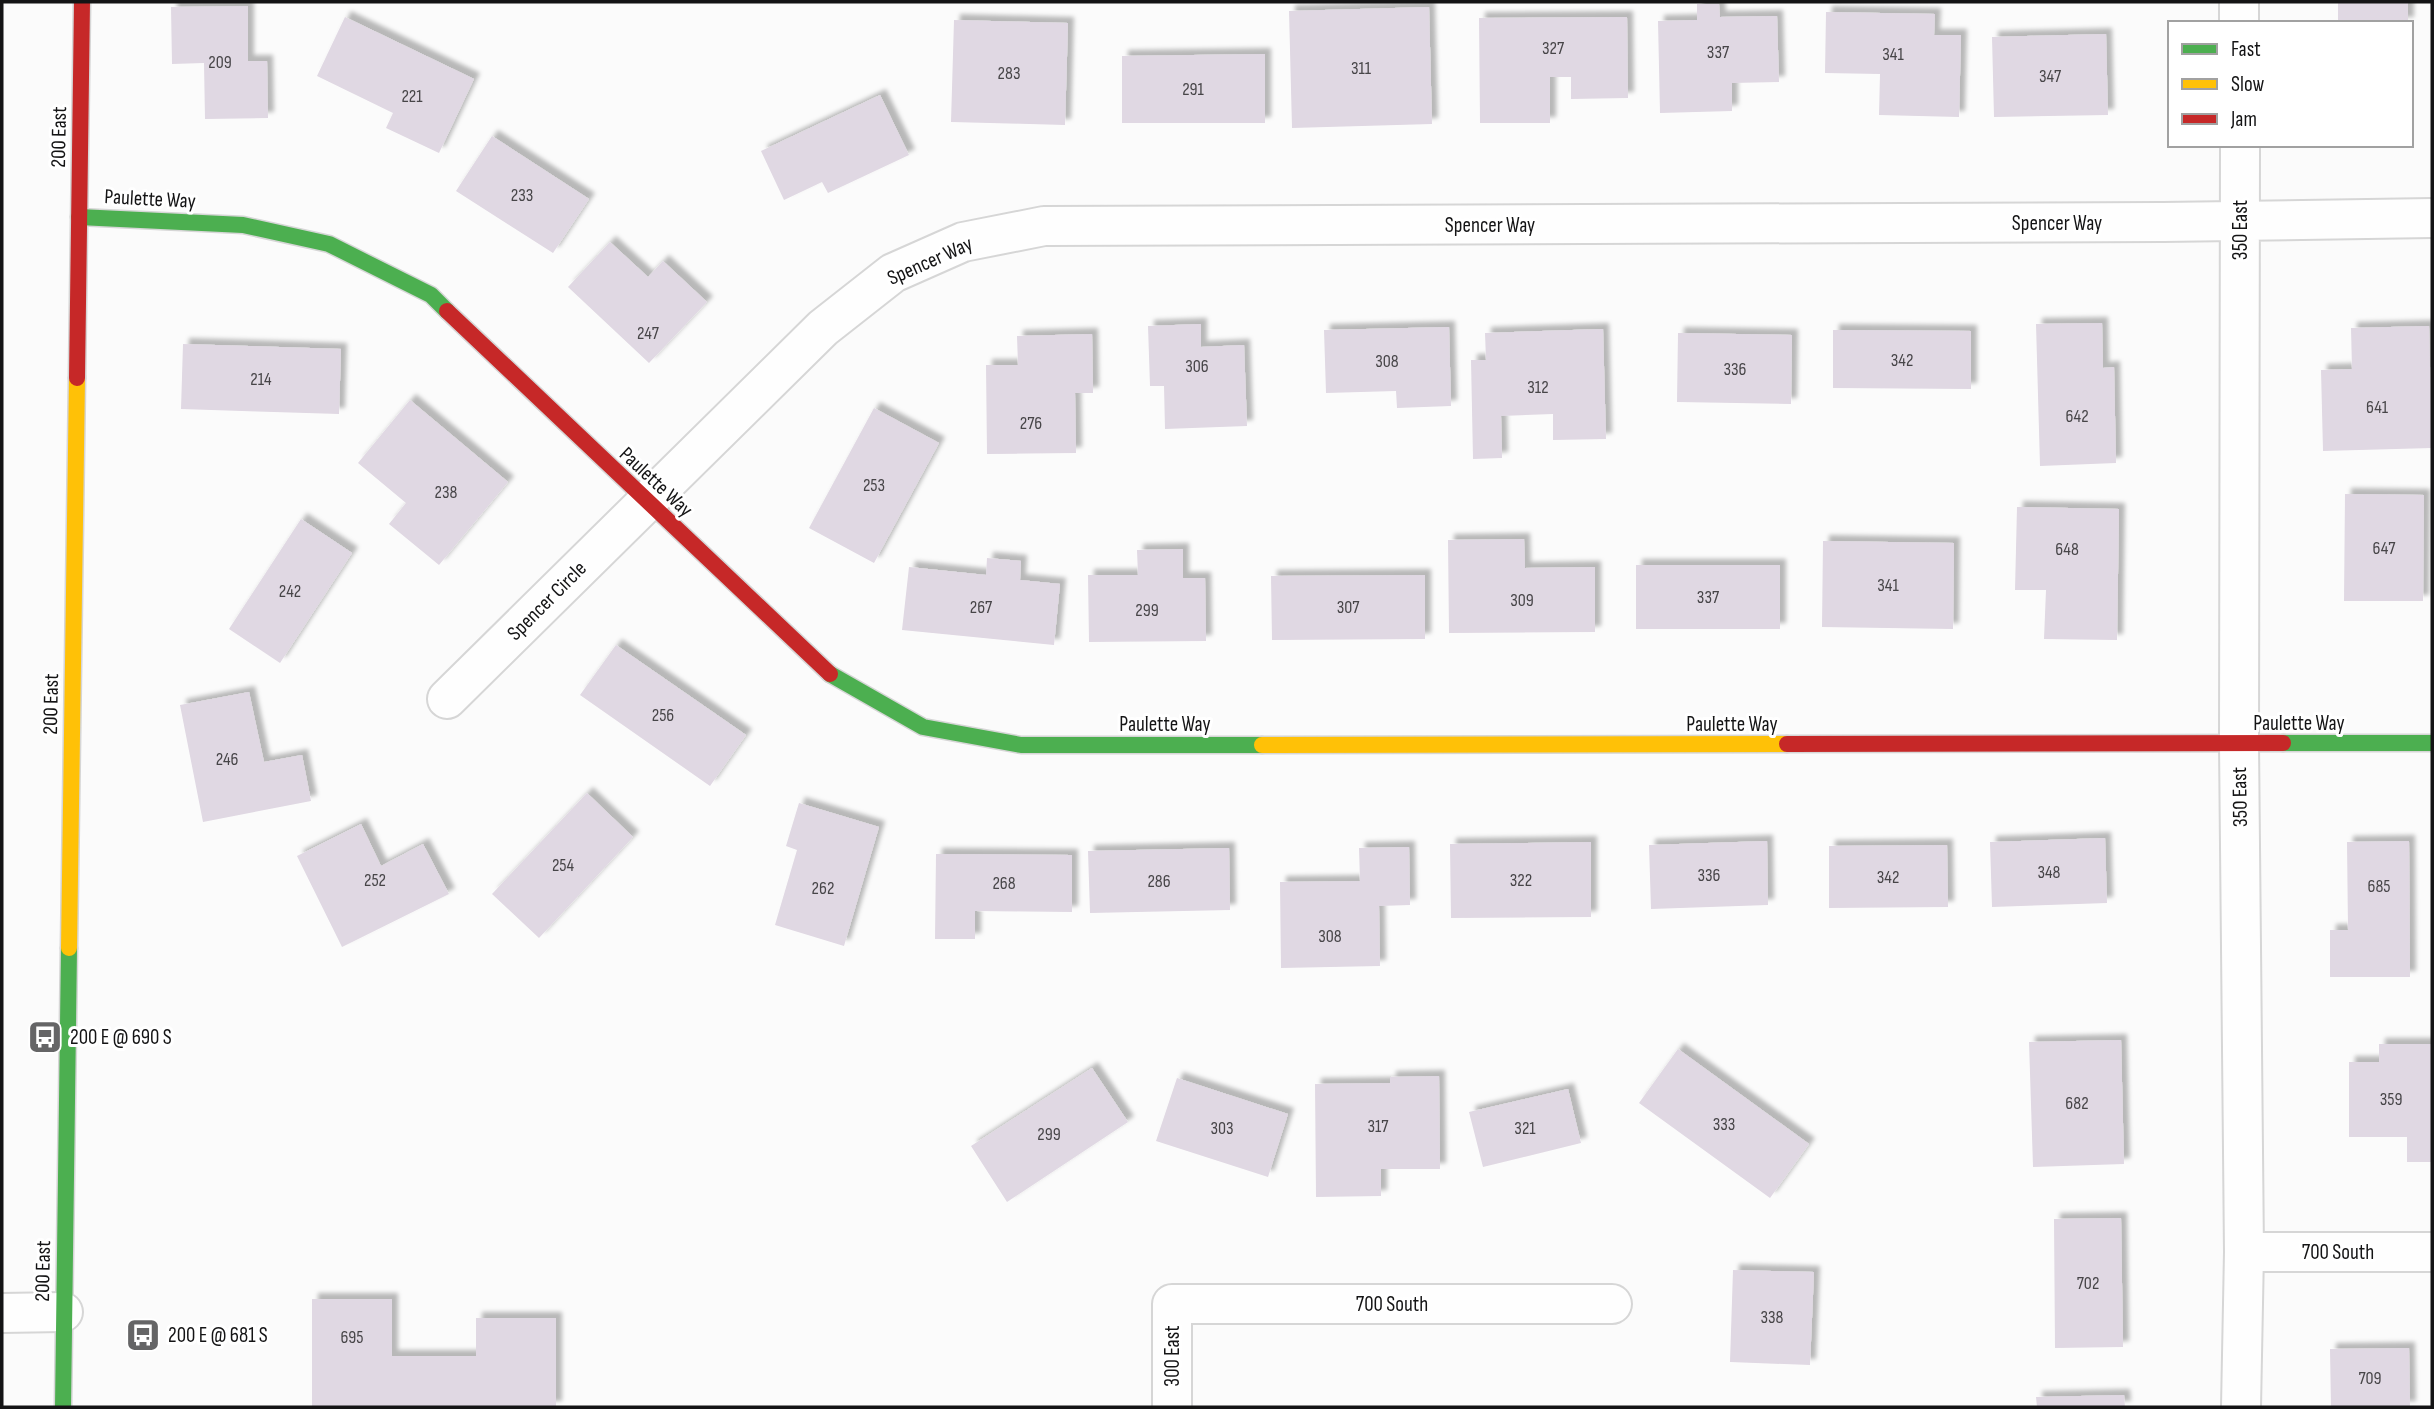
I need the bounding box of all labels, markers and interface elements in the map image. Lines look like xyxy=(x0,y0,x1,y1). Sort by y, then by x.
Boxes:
legend xyxy=(2168,21,2413,147)
text: Fast xyxy=(2231,37,2261,62)
house number: 327 xyxy=(1542,38,1565,59)
house number: 337 xyxy=(1707,42,1730,63)
house number: 341 xyxy=(1882,44,1904,65)
house number: 209 xyxy=(208,52,232,73)
house number: 311 xyxy=(1351,58,1372,79)
house number: 283 xyxy=(998,63,1020,84)
house number: 347 xyxy=(2039,66,2062,87)
text: Slow xyxy=(2231,72,2265,97)
house number: 291 xyxy=(1182,79,1205,100)
house number: 221 xyxy=(401,86,423,107)
street label: 200 East xyxy=(46,106,72,168)
text: Jam xyxy=(2230,107,2257,132)
street label: Paulette Way xyxy=(104,184,196,214)
house number: 233 xyxy=(511,185,533,206)
street label: 350 East xyxy=(2228,200,2253,260)
street label: Spencer Way xyxy=(2012,211,2102,236)
street label: Spencer Way xyxy=(1445,213,1535,238)
street label: Spencer Way xyxy=(884,231,976,291)
house number: 247 xyxy=(637,323,660,344)
house number: 342 xyxy=(1891,350,1913,371)
house number: 308 xyxy=(1375,351,1399,372)
house number: 306 xyxy=(1185,356,1209,377)
house number: 336 xyxy=(1724,359,1747,380)
house number: 214 xyxy=(250,369,272,390)
house number: 312 xyxy=(1527,377,1549,398)
house number: 641 xyxy=(2366,397,2389,418)
house number: 642 xyxy=(2065,406,2089,427)
house number: 276 xyxy=(1020,413,1042,434)
street label: Paulette Way xyxy=(614,442,698,522)
house number: 253 xyxy=(863,475,885,496)
house number: 238 xyxy=(435,482,458,503)
house number: 647 xyxy=(2373,538,2396,559)
house number: 648 xyxy=(2055,539,2079,560)
street label: Spencer Circle xyxy=(502,556,592,646)
house number: 341 xyxy=(1877,575,1899,596)
house number: 242 xyxy=(279,581,301,602)
house number: 337 xyxy=(1697,587,1720,608)
house number: 309 xyxy=(1510,590,1534,611)
house number: 267 xyxy=(970,597,993,618)
house number: 307 xyxy=(1337,597,1360,618)
house number: 299 xyxy=(1135,600,1159,621)
street label: 200 East xyxy=(38,673,64,735)
house number: 256 xyxy=(652,705,674,726)
street label: Paulette Way xyxy=(2253,711,2345,736)
street label: Paulette Way xyxy=(1119,712,1211,737)
street label: Paulette Way xyxy=(1686,712,1778,737)
house number: 246 xyxy=(216,749,238,770)
street label: 350 East xyxy=(2227,767,2253,827)
house number: 254 xyxy=(552,855,575,876)
house number: 348 xyxy=(2037,862,2061,883)
house number: 336 xyxy=(1698,865,1721,886)
house number: 342 xyxy=(1877,867,1899,888)
house number: 252 xyxy=(364,870,386,891)
house number: 322 xyxy=(1510,870,1532,891)
house number: 286 xyxy=(1147,871,1171,892)
house number: 268 xyxy=(992,873,1016,894)
house number: 685 xyxy=(2368,876,2391,897)
house number: 262 xyxy=(812,878,834,899)
house number: 308 xyxy=(1318,926,1342,947)
bus stop icon: 200 E @ 690 S xyxy=(26,1018,64,1056)
place label: 200 E @ 690 S xyxy=(70,1025,172,1050)
house number: 359 xyxy=(2380,1089,2402,1110)
house number: 682 xyxy=(2065,1093,2089,1114)
house number: 333 xyxy=(1713,1114,1735,1135)
house number: 317 xyxy=(1367,1116,1389,1137)
house number: 303 xyxy=(1210,1118,1234,1139)
house number: 321 xyxy=(1514,1118,1536,1139)
house number: 299 xyxy=(1037,1124,1061,1145)
street label: 200 East xyxy=(30,1240,56,1302)
street label: 700 South xyxy=(2302,1240,2374,1265)
house number: 702 xyxy=(2077,1273,2099,1294)
street label: 700 South xyxy=(1356,1292,1428,1317)
house number: 338 xyxy=(1761,1307,1784,1328)
bus stop icon: 200 E @ 681 S xyxy=(124,1316,162,1354)
place label: 200 E @ 681 S xyxy=(168,1323,268,1348)
street label: 300 East xyxy=(1160,1325,1185,1387)
house number: 695 xyxy=(341,1327,363,1348)
house number: 709 xyxy=(2358,1368,2382,1389)

